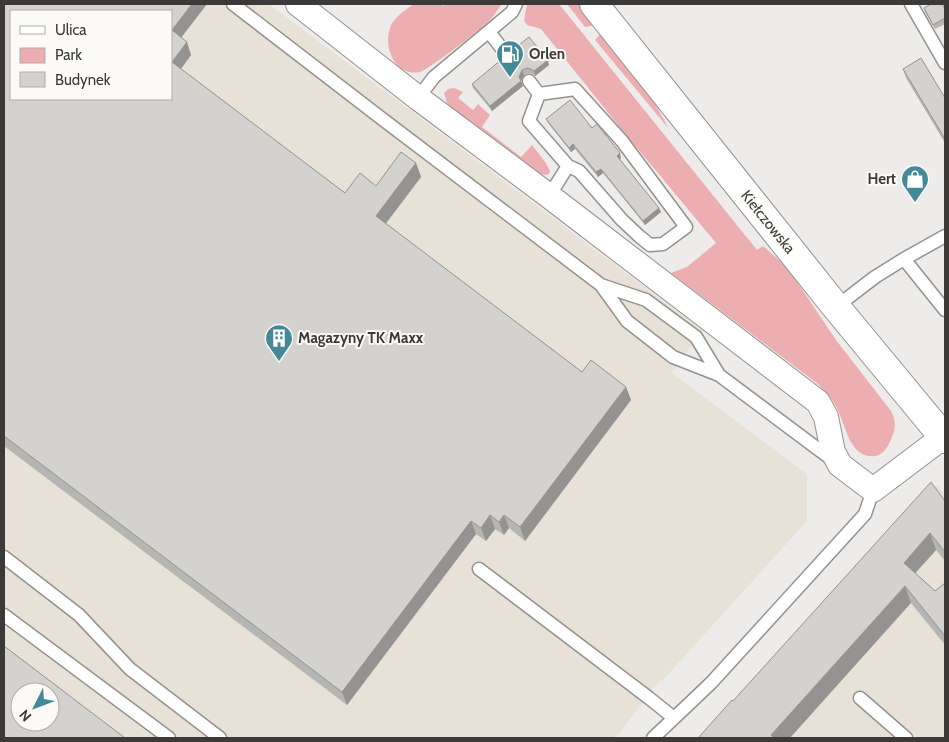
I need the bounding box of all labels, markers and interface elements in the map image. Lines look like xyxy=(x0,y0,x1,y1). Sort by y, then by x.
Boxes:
legend xyxy=(10,10,172,100)
text: Ulica xyxy=(55,21,87,39)
fuel station icon: Orlen xyxy=(495,39,525,78)
place label: Orlen xyxy=(529,45,565,63)
text: Park xyxy=(55,46,82,64)
text: Budynek xyxy=(55,71,111,89)
shop icon: Hert xyxy=(900,164,930,203)
place label: Hert xyxy=(867,170,896,188)
street label: Kiełczowska xyxy=(737,187,799,258)
building icon: Magazyny TK Maxx xyxy=(264,323,294,362)
place label: Magazyny TK Maxx xyxy=(298,329,424,347)
north arrow xyxy=(10,682,60,732)
text: N xyxy=(15,706,35,725)

